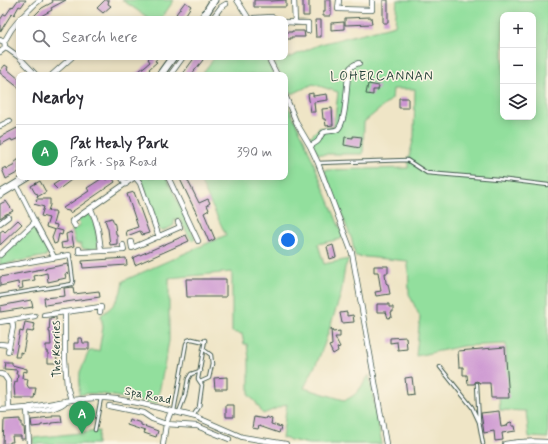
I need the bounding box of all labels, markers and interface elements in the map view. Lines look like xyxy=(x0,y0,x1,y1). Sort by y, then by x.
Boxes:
map controls xyxy=(500,12,536,120)
button: + xyxy=(500,12,536,48)
search box xyxy=(16,16,288,60)
icon: search xyxy=(30,27,52,49)
text: Search here xyxy=(62,28,138,48)
button: − xyxy=(500,48,536,84)
district label: LOHERCANNAN xyxy=(330,68,434,85)
button: layers xyxy=(500,84,536,120)
text: Nearby xyxy=(32,87,84,109)
text: Pat Healy Park xyxy=(70,134,169,154)
text: A xyxy=(41,144,49,161)
text: 390 m xyxy=(237,144,272,161)
text: Park · Spa Road xyxy=(70,154,157,171)
your location xyxy=(278,230,298,250)
street label: The Kerries xyxy=(48,320,65,378)
street label: Spa Road xyxy=(123,383,173,409)
pin: A xyxy=(69,401,95,434)

